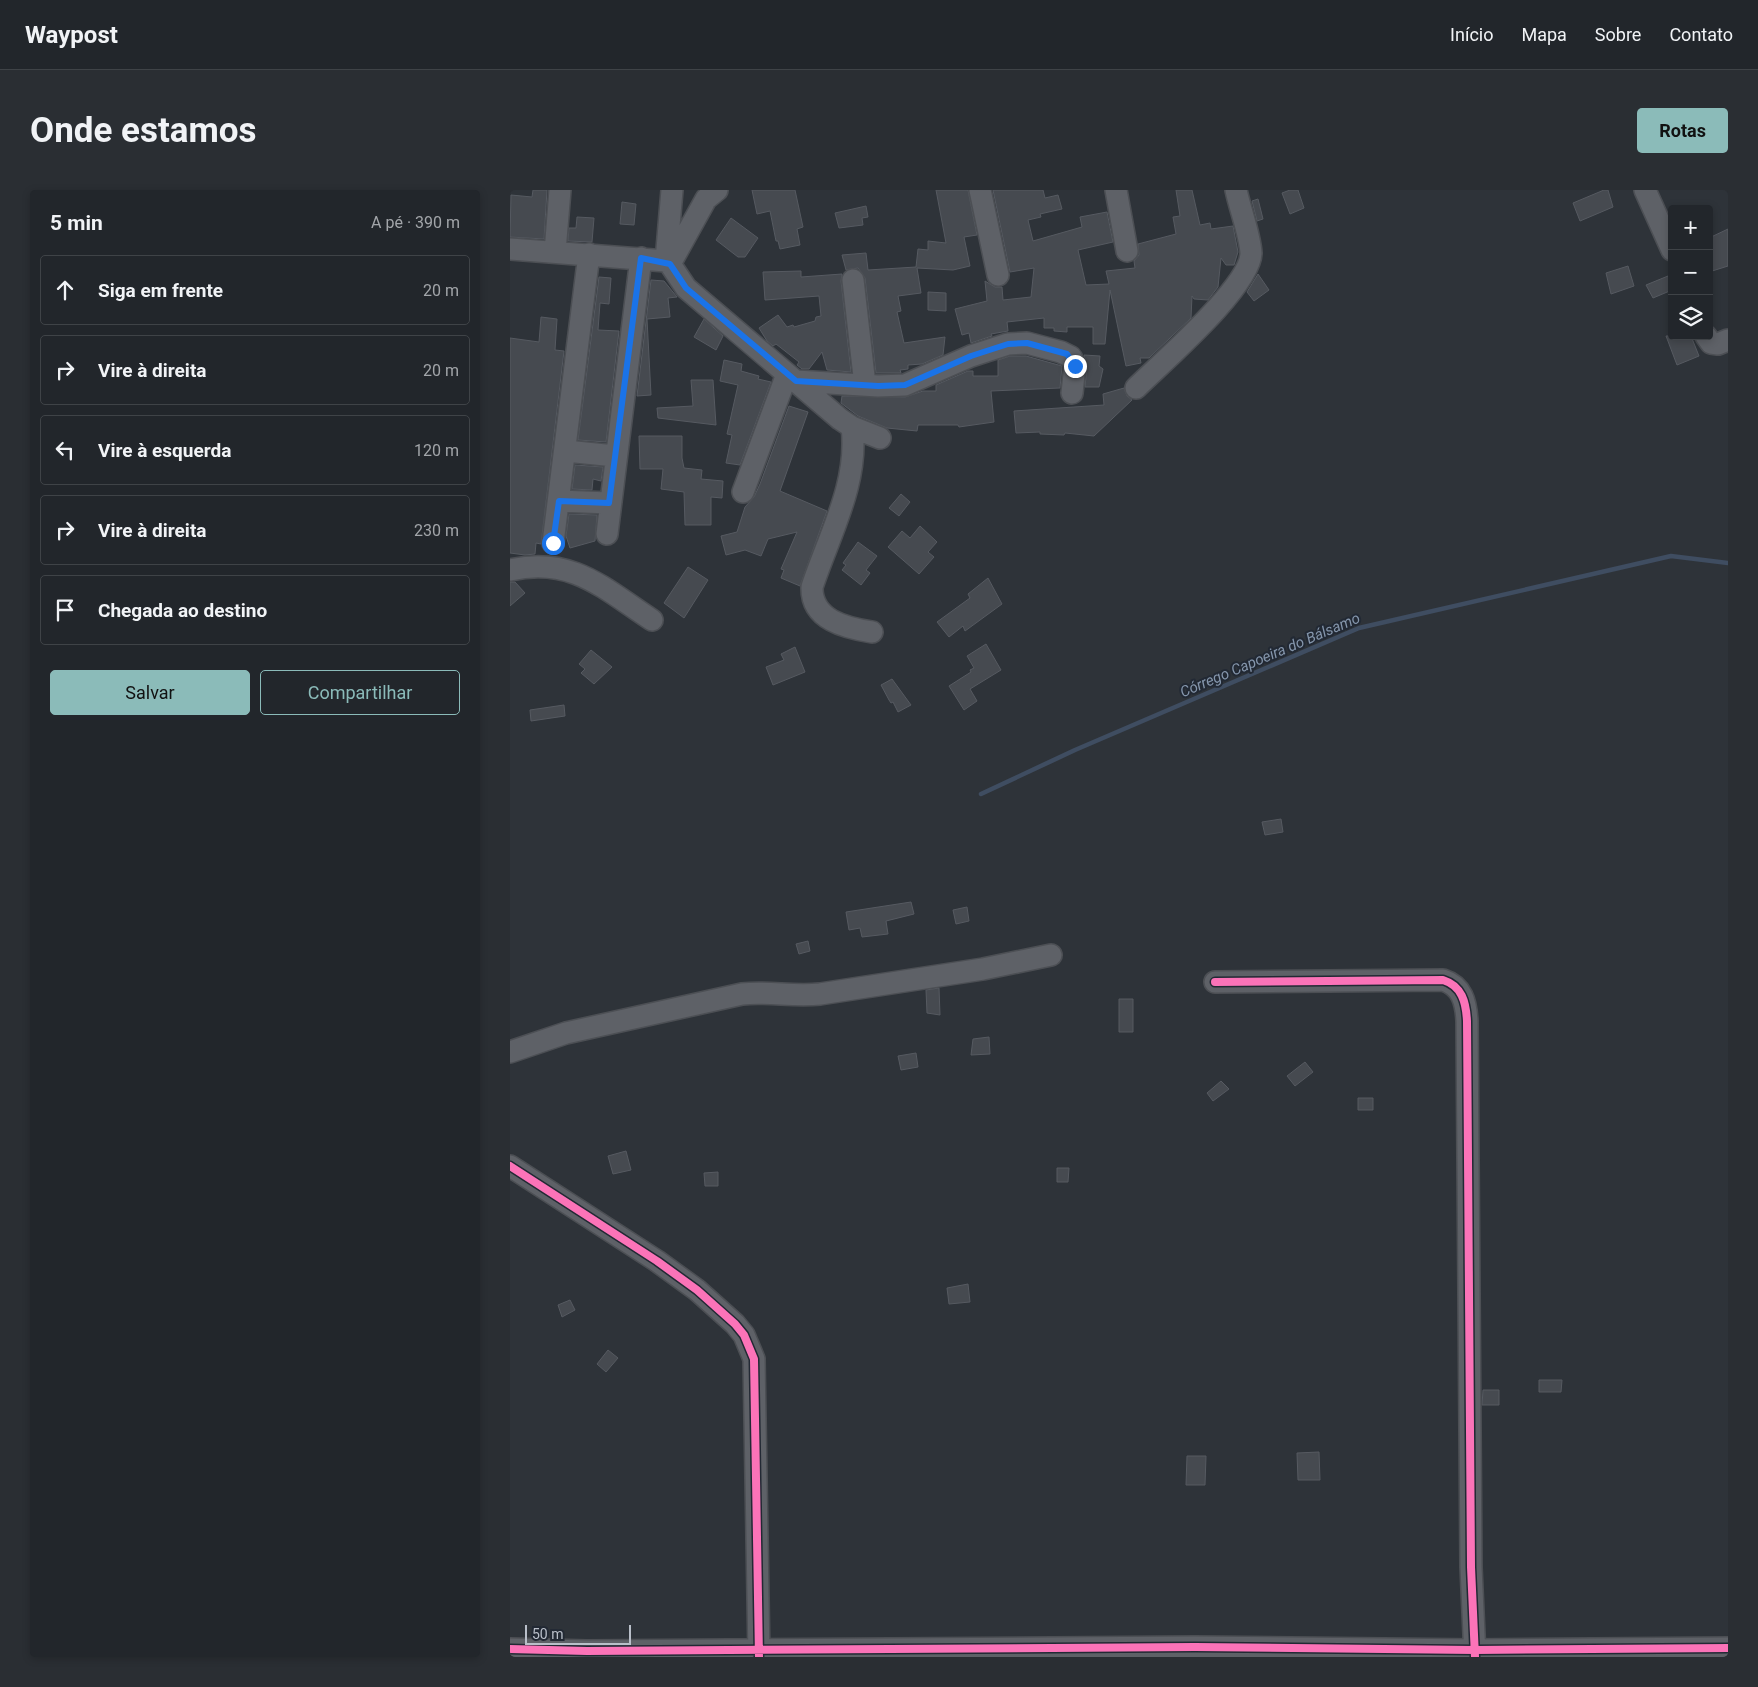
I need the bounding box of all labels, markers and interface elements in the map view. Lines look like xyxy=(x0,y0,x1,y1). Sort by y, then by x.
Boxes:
text: Waypost xyxy=(25,21,118,49)
text: Início xyxy=(1450,24,1493,45)
text: Mapa xyxy=(1521,24,1567,45)
text: Sobre xyxy=(1595,24,1641,45)
text: Contato xyxy=(1669,24,1733,45)
button: Rotas xyxy=(1637,108,1728,153)
text: Onde estamos xyxy=(30,110,257,151)
map controls xyxy=(1668,205,1713,340)
button: + xyxy=(1668,205,1713,250)
text: 5 min xyxy=(50,211,103,235)
text: A pé · 390 m xyxy=(371,213,460,232)
button: − xyxy=(1668,250,1713,295)
icon: ahead xyxy=(51,276,79,304)
text: Siga em frente xyxy=(98,279,223,302)
text: 20 m xyxy=(423,281,459,300)
button: layers xyxy=(1668,295,1713,340)
route end xyxy=(1064,355,1087,378)
icon: right xyxy=(51,356,79,384)
text: Vire à direita xyxy=(98,359,207,382)
text: 20 m xyxy=(423,361,459,380)
icon: left xyxy=(51,436,79,464)
text: Vire à esquerda xyxy=(98,439,231,462)
text: 120 m xyxy=(414,441,459,460)
icon: right xyxy=(51,516,79,544)
text: Vire à direita xyxy=(98,519,207,542)
text: 230 m xyxy=(414,521,459,540)
route start xyxy=(542,532,565,555)
icon: arrive xyxy=(51,596,79,624)
text: Chegada ao destino xyxy=(98,599,267,622)
water label: Córrego Capoeira do Bálsamo xyxy=(1177,609,1363,701)
button: Salvar xyxy=(50,670,250,715)
button: Compartilhar xyxy=(260,670,460,715)
scale bar xyxy=(525,1622,631,1645)
text: 50 m xyxy=(532,1626,564,1642)

